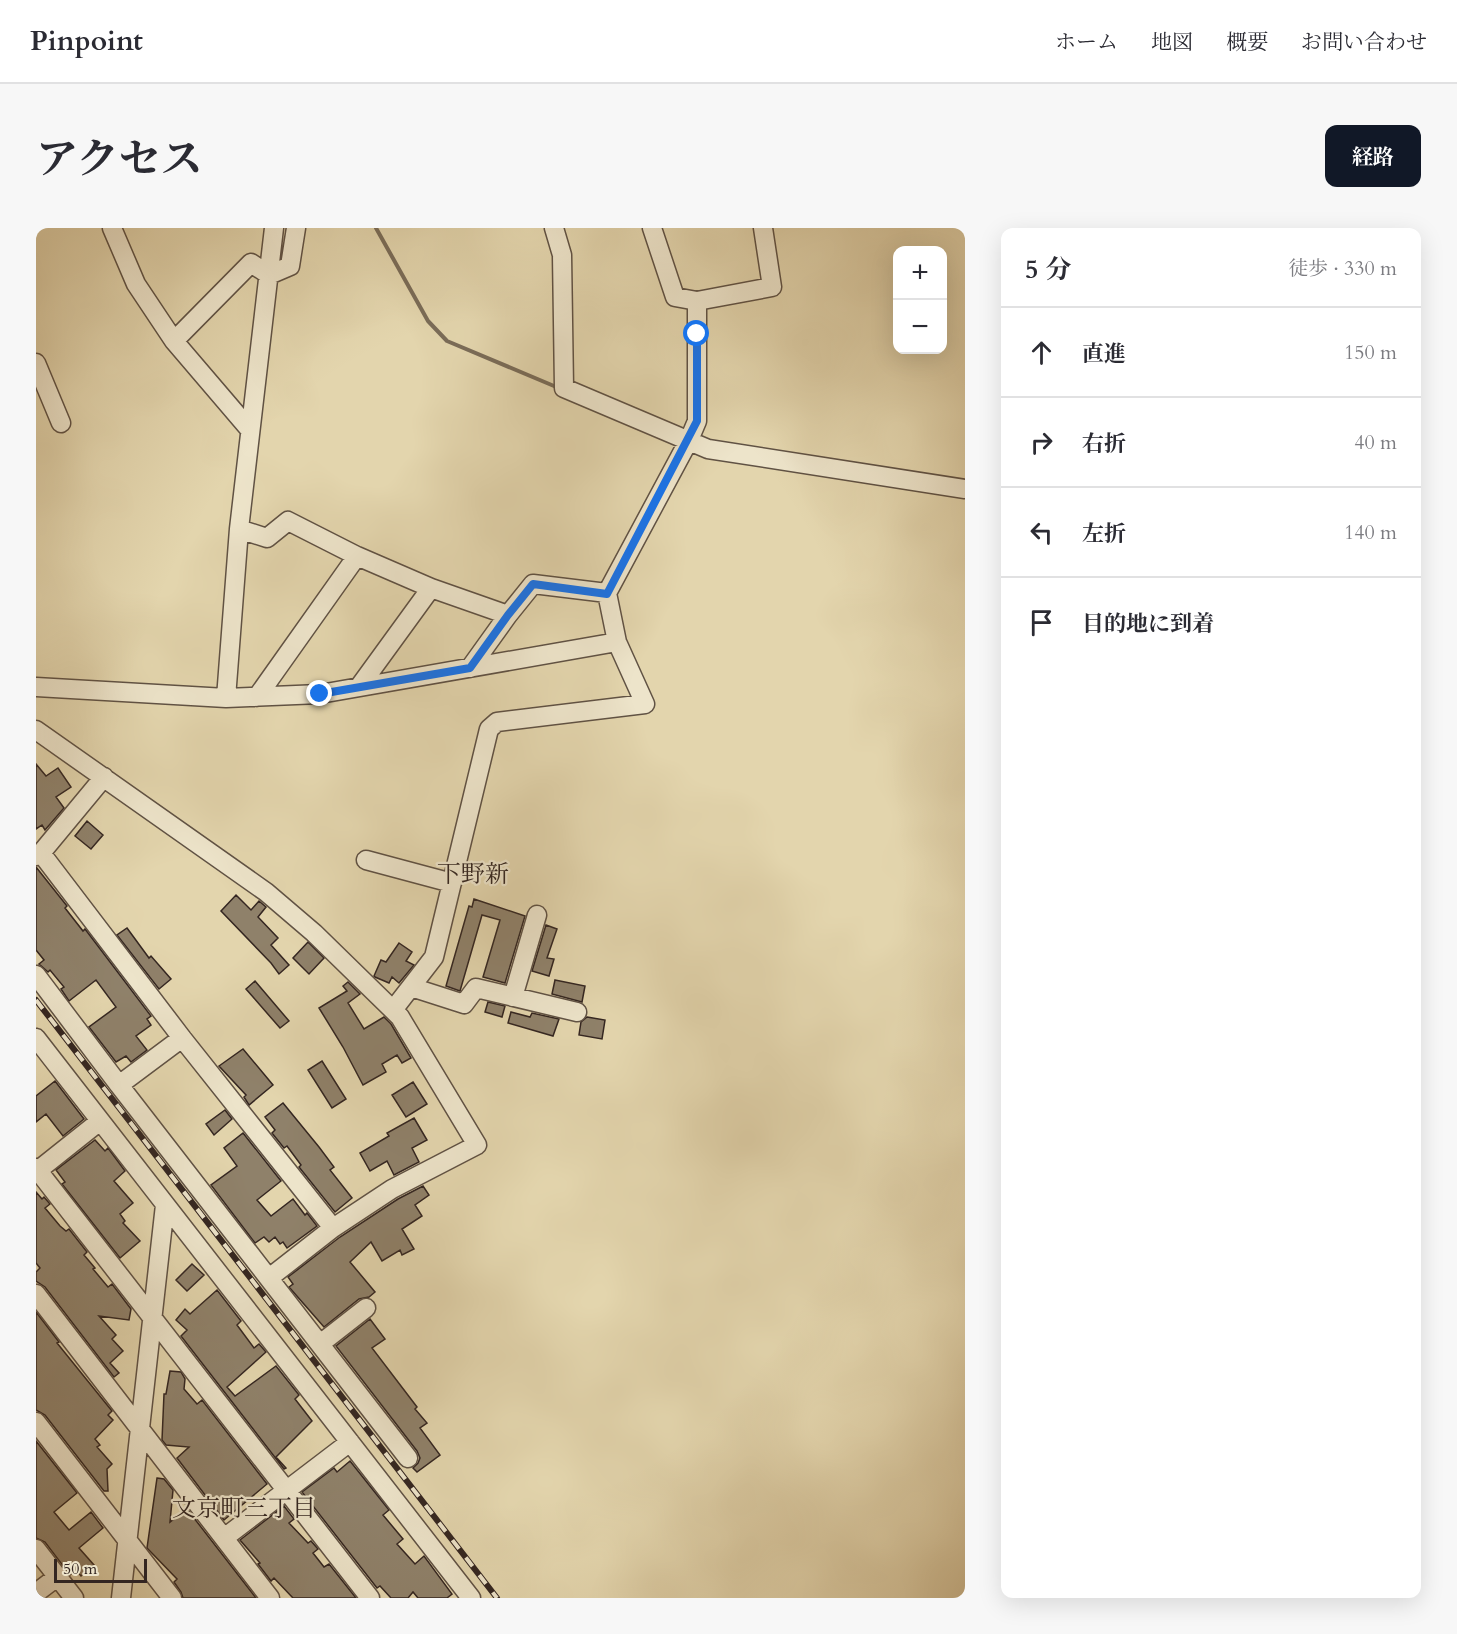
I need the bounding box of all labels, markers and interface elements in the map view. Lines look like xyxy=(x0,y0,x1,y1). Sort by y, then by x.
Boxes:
text: Pinpoint xyxy=(30,22,143,60)
text: ホーム xyxy=(1055,28,1118,57)
text: 地図 xyxy=(1151,28,1193,57)
text: 概要 xyxy=(1226,28,1268,57)
text: お問い合わせ xyxy=(1301,28,1427,57)
button: 経路 xyxy=(1325,125,1421,187)
text: アクセス xyxy=(36,131,203,188)
map controls xyxy=(893,246,947,354)
button: + xyxy=(893,246,947,300)
text: 5 分 xyxy=(1025,252,1071,287)
text: 徒歩 · 330 m xyxy=(1288,255,1397,282)
button: − xyxy=(893,300,947,354)
route start xyxy=(683,320,709,346)
icon: ahead xyxy=(1025,336,1058,369)
text: 直進 xyxy=(1082,339,1126,369)
text: 150 m xyxy=(1344,339,1397,366)
icon: right xyxy=(1025,426,1058,459)
text: 右折 xyxy=(1082,429,1126,459)
text: 40 m xyxy=(1354,429,1397,456)
icon: left xyxy=(1025,516,1058,549)
text: 左折 xyxy=(1082,519,1126,549)
text: 140 m xyxy=(1344,519,1397,546)
icon: arrive xyxy=(1025,606,1058,639)
text: 目的地に到着 xyxy=(1082,609,1214,639)
route end xyxy=(306,680,332,706)
district label: 下野新 xyxy=(437,858,509,891)
district label: 文京町三丁目 xyxy=(172,1492,316,1525)
scale bar xyxy=(54,1556,147,1584)
text: 50 m xyxy=(63,1558,97,1580)

